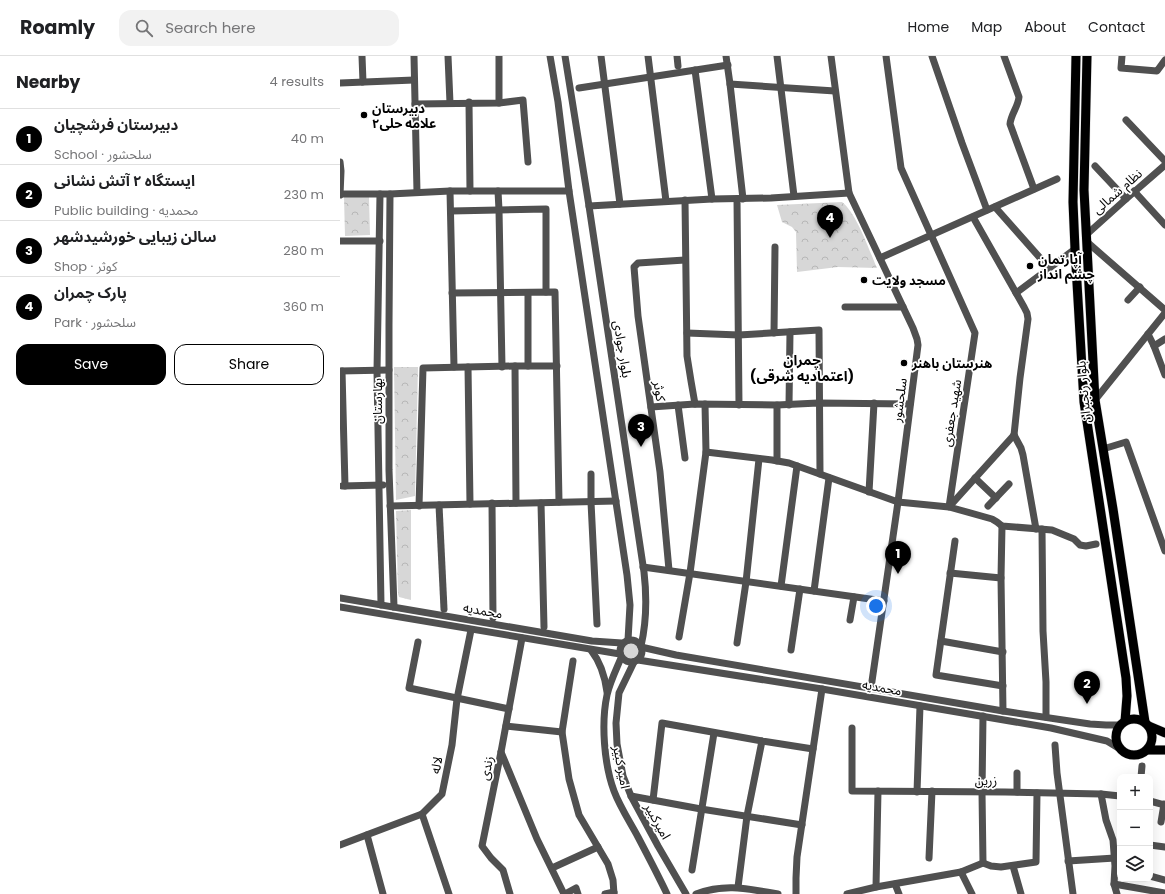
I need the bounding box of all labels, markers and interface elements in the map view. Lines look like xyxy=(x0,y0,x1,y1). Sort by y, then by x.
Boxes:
search box xyxy=(119,10,399,46)
text: Roamly xyxy=(20,14,95,41)
icon: search xyxy=(133,17,155,39)
text: Search here xyxy=(165,17,256,38)
text: Home xyxy=(907,17,949,37)
text: Map xyxy=(971,17,1002,37)
text: About xyxy=(1024,17,1066,37)
text: Contact xyxy=(1088,17,1145,37)
text: Nearby xyxy=(16,70,80,94)
text: 4 results xyxy=(270,72,324,91)
place label: دبیرستان علامه حلی۲ xyxy=(372,99,436,133)
marker: دبیرستان علامه حلی۲ xyxy=(359,110,369,120)
text: دبیرستان فرشچیان xyxy=(54,114,178,135)
text: 1 xyxy=(27,129,31,148)
text: 40 m xyxy=(291,129,324,148)
text: School · سلحشور xyxy=(54,145,152,164)
street label: نظام شمالی xyxy=(1088,164,1146,218)
text: ایستگاه ۲ آتش نشانی xyxy=(54,170,195,191)
text: 2 xyxy=(25,185,33,204)
text: 230 m xyxy=(284,185,324,204)
text: Public building · محمدیه xyxy=(54,201,198,220)
pin: 4 xyxy=(817,205,843,238)
text: سالن زیبایی خورشیدشهر xyxy=(54,226,216,247)
text: 3 xyxy=(25,241,33,260)
text: 280 m xyxy=(283,241,324,260)
place label: آپارتمان چشم انداز xyxy=(1037,250,1095,285)
text: Shop · کوثر xyxy=(54,257,117,276)
marker: آپارتمان چشم انداز xyxy=(1025,261,1035,271)
place label: مسجد ولایت xyxy=(872,271,946,290)
marker: مسجد ولایت xyxy=(859,275,869,285)
text: پارک چمران xyxy=(54,282,127,303)
text: 4 xyxy=(25,297,33,316)
text: 360 m xyxy=(283,297,324,316)
text: Park · سلحشور xyxy=(54,313,136,332)
street label: بلوار جوادی xyxy=(609,319,636,379)
button: Save xyxy=(16,344,166,385)
button: Share xyxy=(174,344,324,385)
district label: چمران (اعتمادیه شرقی) xyxy=(750,350,854,386)
place label: هنرستان باهنر xyxy=(911,354,992,373)
marker: هنرستان باهنر xyxy=(899,358,909,368)
street label: بلوار رنجبران xyxy=(1071,360,1096,424)
street label: سلحشور xyxy=(887,377,912,424)
street label: بهارستان xyxy=(368,378,387,424)
street label: شهید جعفری xyxy=(937,378,966,448)
street label: کوثر xyxy=(649,379,670,403)
pin: 3 xyxy=(628,414,654,447)
pin: 1 xyxy=(885,541,911,574)
your location xyxy=(866,596,886,616)
street label: محمدیه xyxy=(462,598,504,623)
pin: 2 xyxy=(1074,671,1100,704)
street label: محمدیه xyxy=(861,675,903,700)
street label: امیر کبیر xyxy=(608,743,635,790)
street label: زندی xyxy=(475,754,498,782)
street label: لاله xyxy=(426,755,447,775)
street label: زرین xyxy=(975,771,997,790)
map controls xyxy=(1117,774,1153,882)
button: + xyxy=(1117,774,1153,810)
street label: امیرکبیر xyxy=(639,799,675,843)
button: − xyxy=(1117,810,1153,846)
button: layers xyxy=(1117,846,1153,882)

